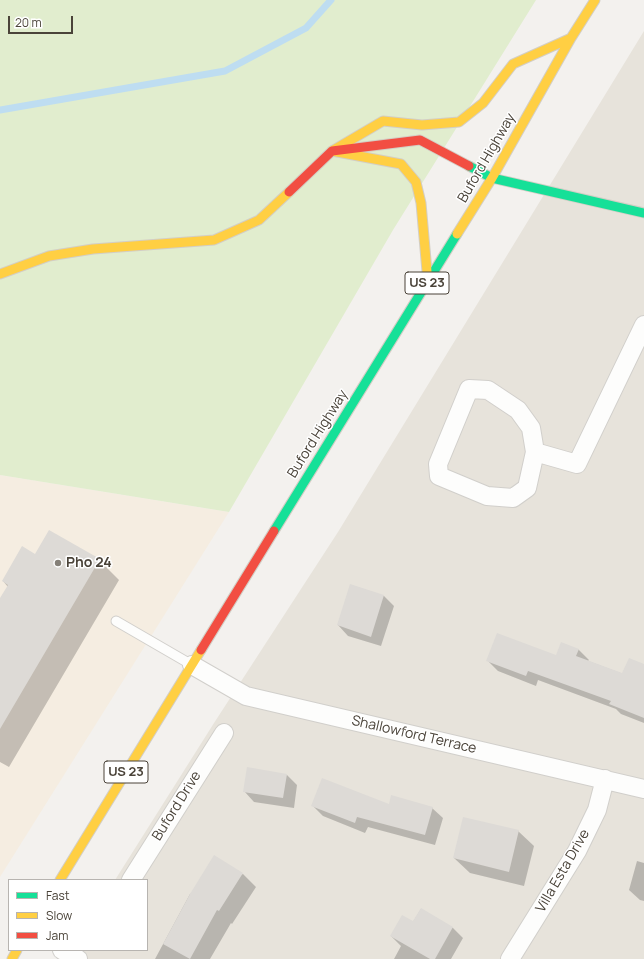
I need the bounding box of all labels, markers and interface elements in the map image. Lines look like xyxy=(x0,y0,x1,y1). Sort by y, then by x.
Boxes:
scale bar xyxy=(10,8,75,34)
text: 20 m xyxy=(15,14,42,31)
street label: Buford Highway xyxy=(455,110,519,206)
road number: US 23 xyxy=(405,272,449,294)
street label: Buford Highway xyxy=(284,387,352,481)
place label: Pho 24 xyxy=(66,555,112,571)
marker: Pho 24 xyxy=(53,558,63,568)
street label: Shallowford Terrace xyxy=(350,712,478,758)
road number: US 23 xyxy=(104,761,148,783)
street label: Buford Drive xyxy=(149,768,205,844)
street label: Villa Esta Drive xyxy=(533,827,593,915)
legend xyxy=(8,879,148,951)
text: Fast xyxy=(46,887,70,904)
text: Slow xyxy=(46,907,72,924)
text: Jam xyxy=(46,927,68,944)

